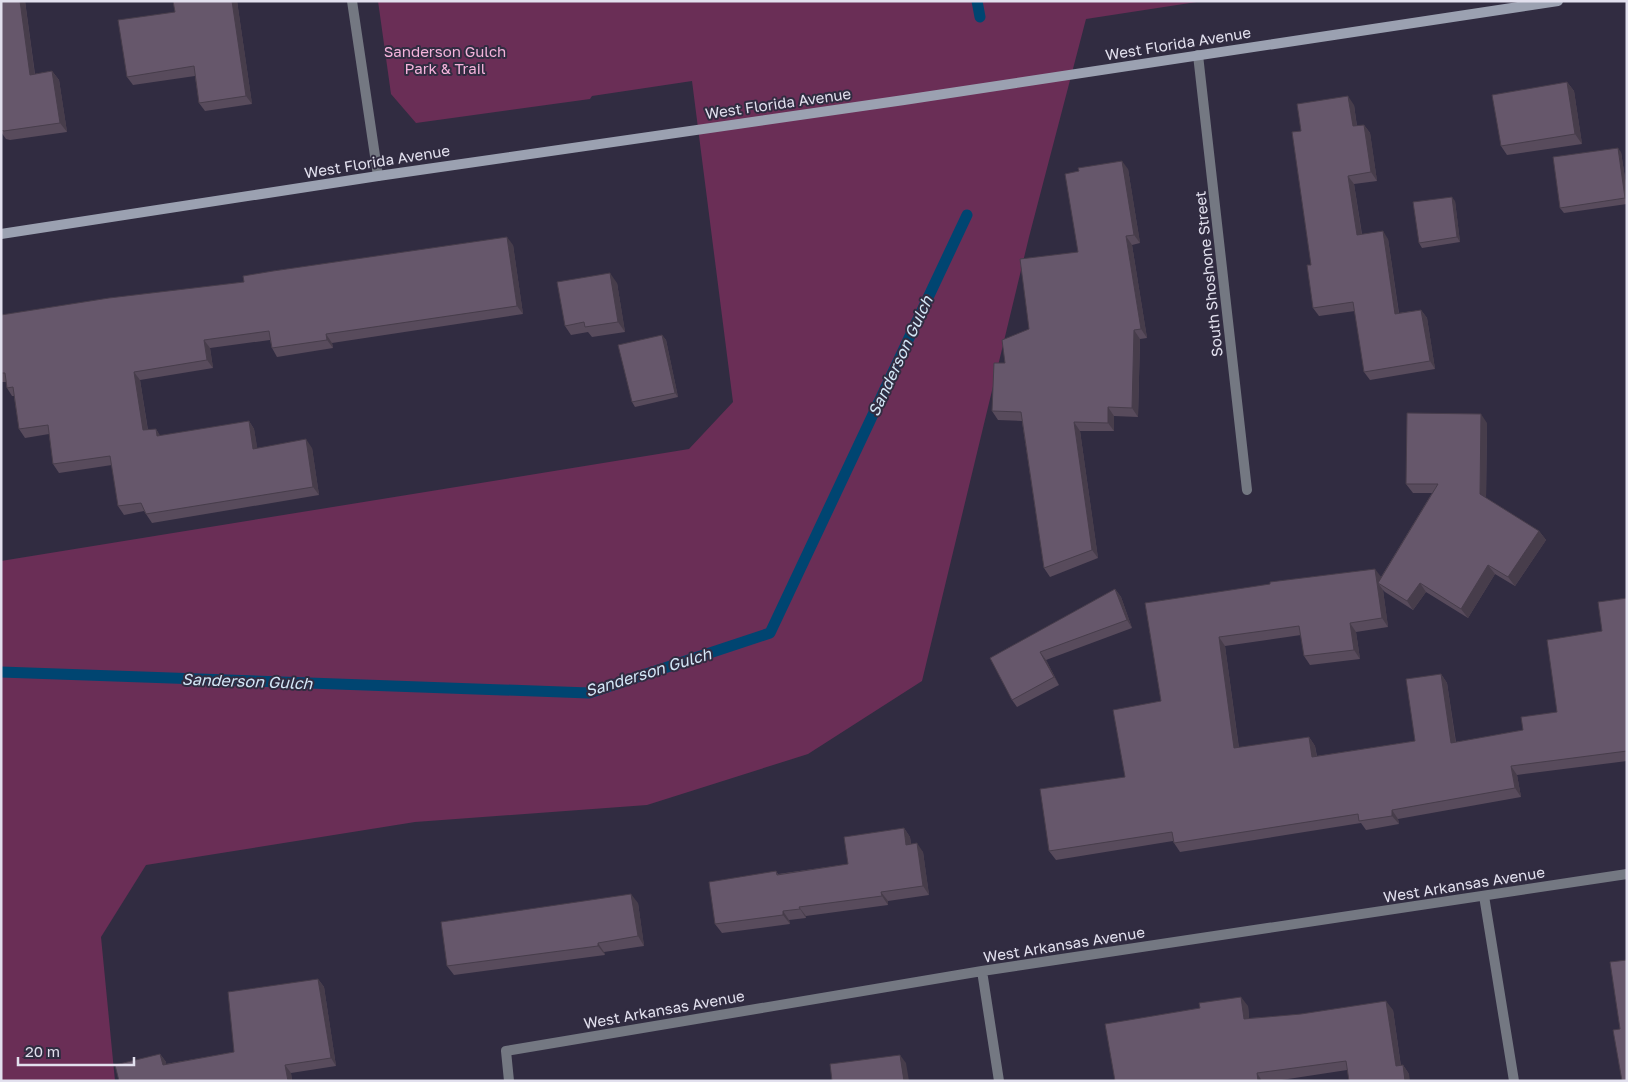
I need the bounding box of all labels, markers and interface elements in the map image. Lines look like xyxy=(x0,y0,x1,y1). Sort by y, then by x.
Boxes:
street label: West Florida Avenue xyxy=(1104,23,1252,63)
park label: Sanderson Gulch Park & Trail xyxy=(384,42,506,77)
street label: West Florida Avenue xyxy=(704,84,852,122)
street label: West Florida Avenue xyxy=(303,141,451,181)
street label: South Shoshone Street xyxy=(1190,190,1226,358)
water label: Sanderson Gulch xyxy=(863,291,937,420)
water label: Sanderson Gulch xyxy=(582,643,715,701)
water label: Sanderson Gulch xyxy=(181,669,314,693)
street label: West Arkansas Avenue xyxy=(1382,862,1546,906)
street label: West Arkansas Avenue xyxy=(982,922,1146,966)
street label: West Arkansas Avenue xyxy=(582,986,746,1032)
scale bar xyxy=(18,1034,134,1066)
text: 20 m xyxy=(25,1042,60,1060)

